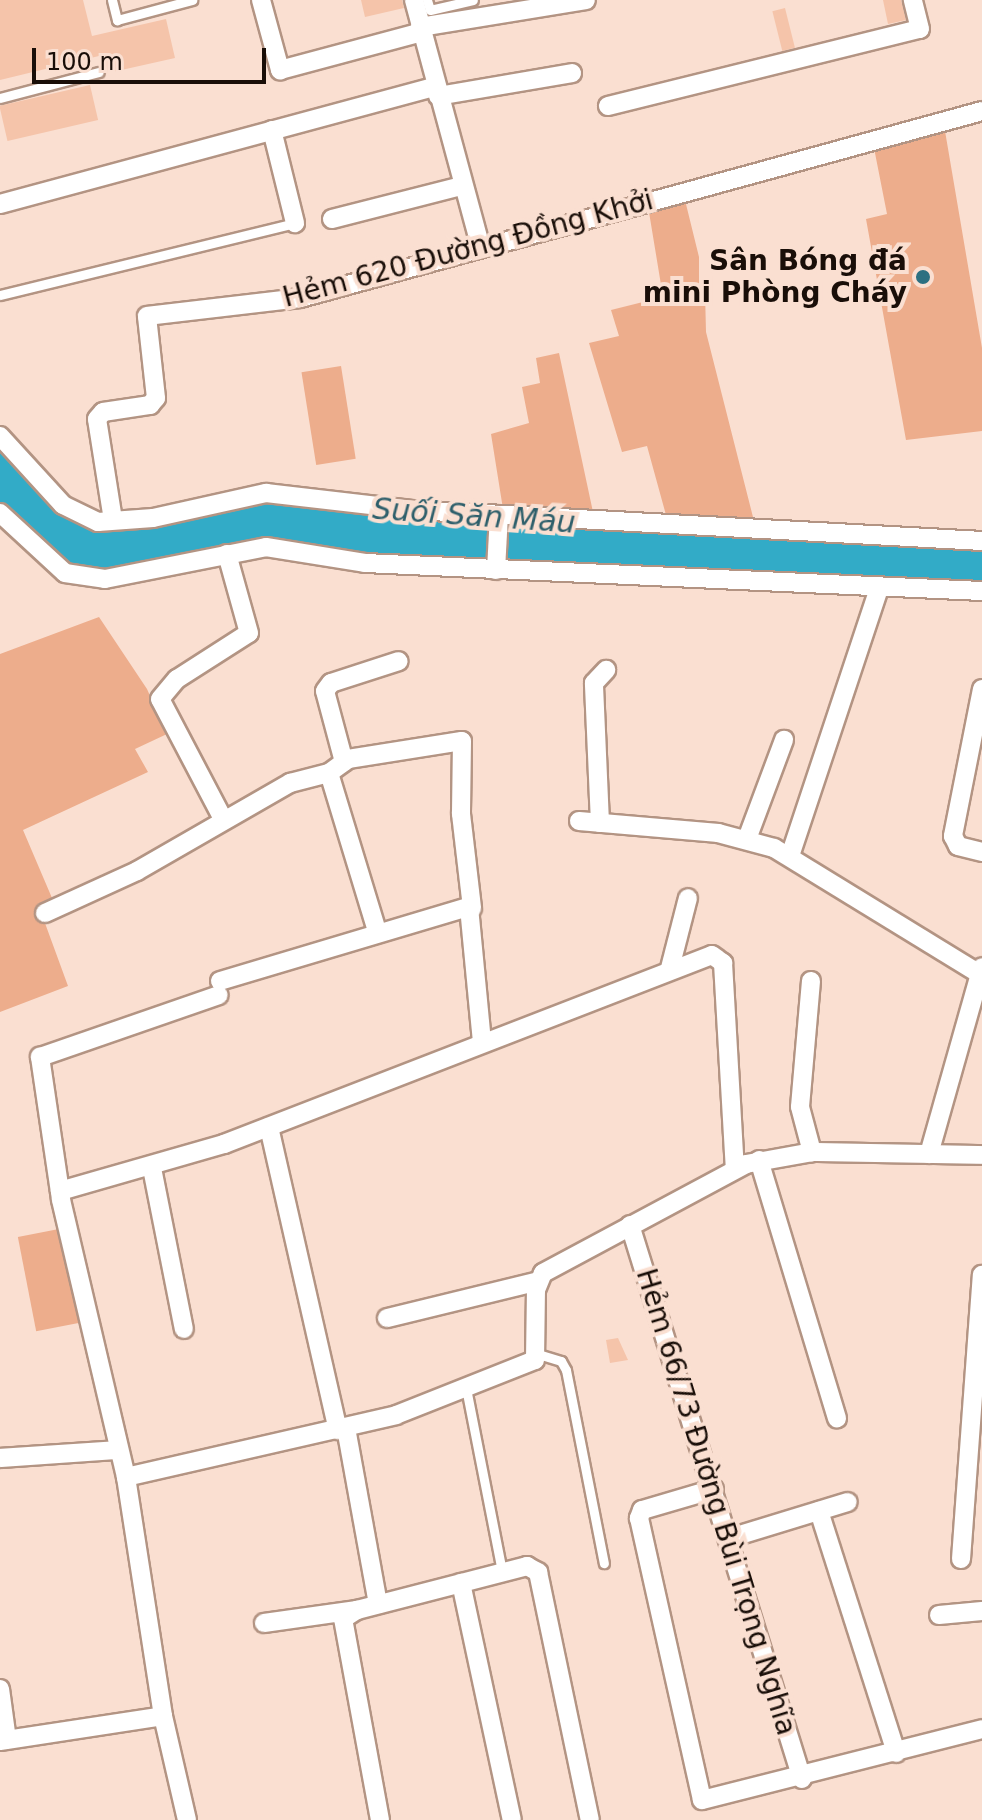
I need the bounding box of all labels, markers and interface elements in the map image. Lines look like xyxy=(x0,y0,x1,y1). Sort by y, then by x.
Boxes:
scale bar xyxy=(36,32,270,82)
text: 100 m xyxy=(46,48,123,76)
street label: Hẻm 620 Đường Đồng Khởi xyxy=(279,183,657,315)
place label: Sân Bóng đá mini Phòng Cháy xyxy=(643,244,907,310)
marker: Sân Bóng đá mini Phòng Cháy xyxy=(914,268,932,286)
water label: Suối Săn Máu xyxy=(371,491,577,541)
street label: Hẻm 66/73 Đường Bùi Trọng Nghĩa xyxy=(629,1265,803,1739)

